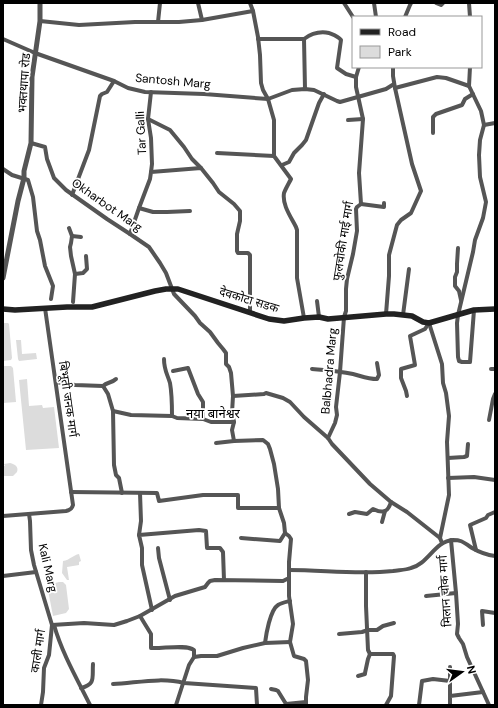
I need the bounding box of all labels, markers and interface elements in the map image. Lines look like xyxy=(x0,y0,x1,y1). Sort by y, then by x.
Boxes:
legend xyxy=(352,16,482,68)
text: Road xyxy=(388,24,416,40)
text: Park xyxy=(388,44,412,60)
street label: भक्तथापा रोड xyxy=(14,52,34,114)
street label: Santosh Marg xyxy=(135,70,212,92)
street label: Tar Galli xyxy=(132,111,150,155)
street label: Okharbot Marg xyxy=(68,175,146,236)
street label: फुलचोकी माई मार्ग xyxy=(329,199,357,282)
street label: देवकोटा सडक xyxy=(217,283,281,317)
street label: Balbhadra Marg xyxy=(317,327,341,415)
street label: बिभूती जनक मार्ग xyxy=(55,360,81,439)
district label: नया बानेश्वर xyxy=(186,405,241,422)
street label: Kali Marg xyxy=(35,542,61,594)
street label: मिलान चोक मार्ग xyxy=(434,554,455,627)
street label: काली मार्ग xyxy=(27,627,49,674)
north arrow xyxy=(442,652,482,692)
text: N xyxy=(464,664,479,675)

